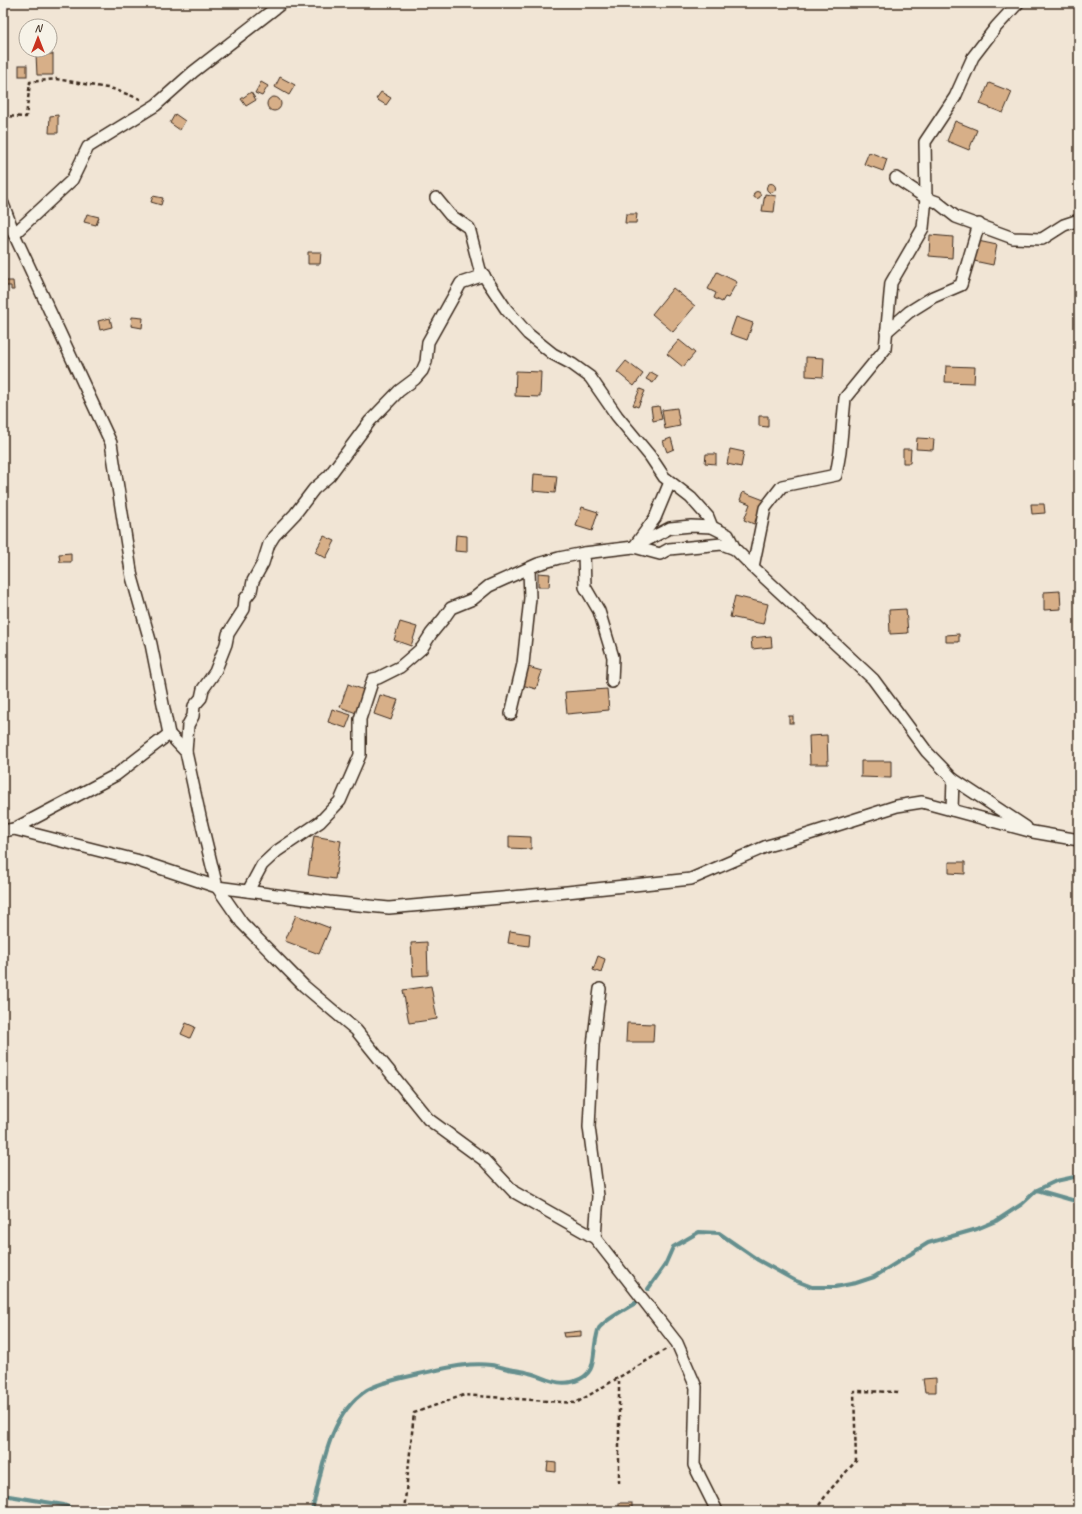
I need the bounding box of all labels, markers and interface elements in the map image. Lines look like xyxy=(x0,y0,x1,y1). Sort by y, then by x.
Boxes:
north arrow xyxy=(18,18,58,58)
text: N xyxy=(35,21,44,35)

